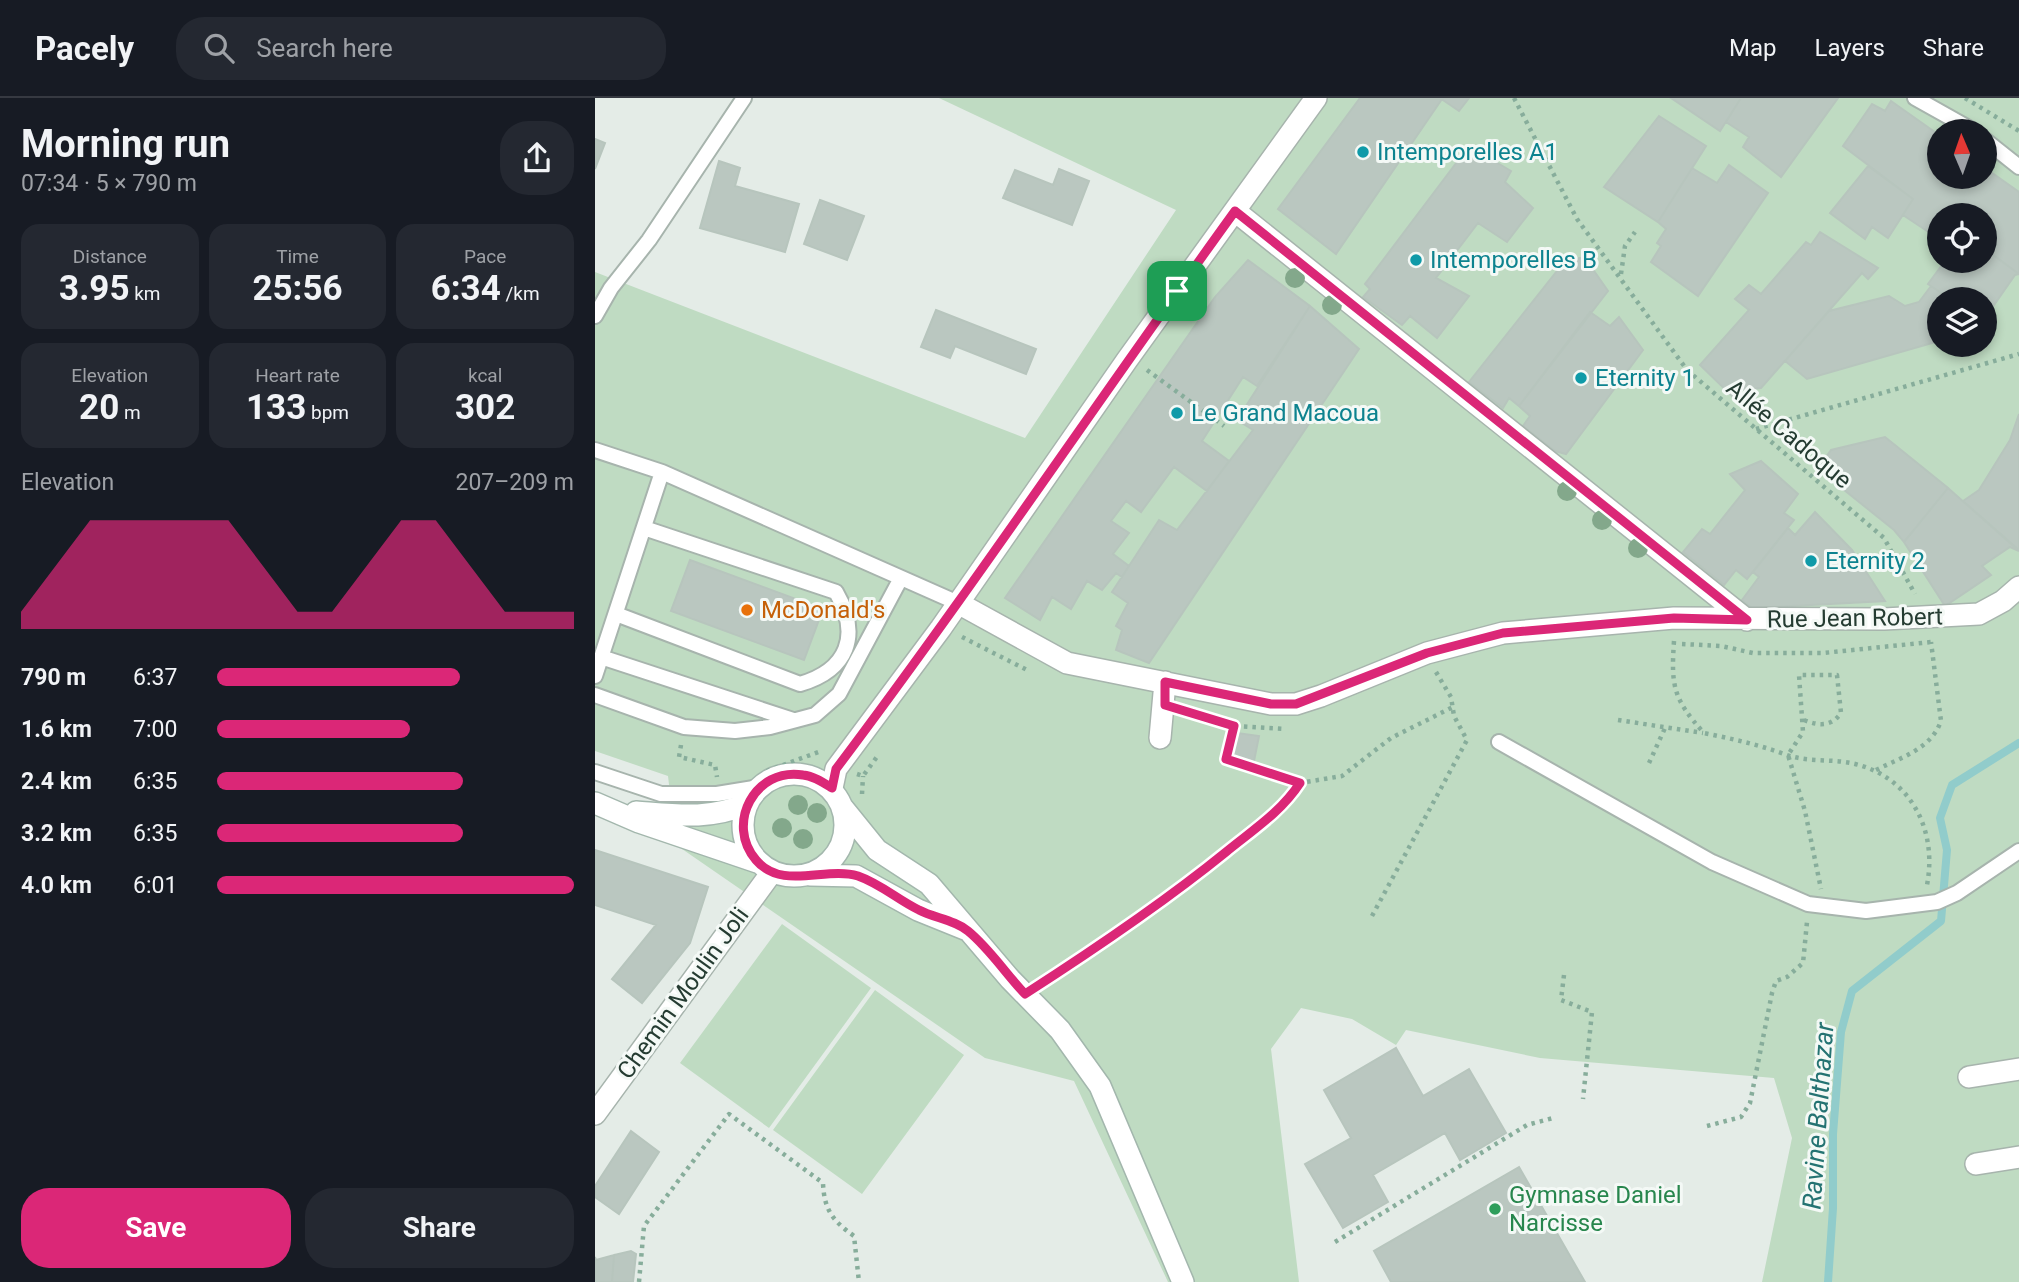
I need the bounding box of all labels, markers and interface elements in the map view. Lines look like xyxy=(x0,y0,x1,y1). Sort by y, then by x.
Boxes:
search box xyxy=(176,17,666,80)
text: Pacely xyxy=(35,29,134,68)
icon: search xyxy=(200,29,238,67)
text: Search here xyxy=(256,33,393,63)
text: Map xyxy=(1729,34,1777,62)
text: Layers xyxy=(1815,34,1885,62)
text: Share xyxy=(1923,34,1984,62)
north arrow xyxy=(1927,119,1997,189)
map controls xyxy=(1927,119,1997,357)
button: share xyxy=(500,121,574,195)
text: Morning run xyxy=(21,122,230,166)
place label: Intemporelles A1 xyxy=(1377,138,1558,166)
marker: Intemporelles A1 xyxy=(1355,144,1371,160)
text: 07:34 · 5 × 790 m xyxy=(21,170,197,197)
button: locate xyxy=(1927,203,1997,273)
text: Distance xyxy=(73,245,147,268)
text: Time xyxy=(276,245,319,268)
text: Pace xyxy=(464,245,506,268)
place label: Intemporelles B xyxy=(1430,246,1597,274)
marker: Intemporelles B xyxy=(1408,252,1424,268)
pin xyxy=(1147,261,1207,321)
text: 3.95 xyxy=(59,268,130,309)
text: 25:56 xyxy=(252,268,343,309)
text: 6:34 xyxy=(431,268,501,309)
icon: arrive xyxy=(1158,272,1196,310)
text: km xyxy=(130,282,161,305)
text: /km xyxy=(501,282,540,305)
button: layers xyxy=(1927,287,1997,357)
text: Elevation xyxy=(71,364,148,387)
text: Heart rate xyxy=(255,364,340,387)
text: kcal xyxy=(468,364,502,387)
place label: Eternity 1 xyxy=(1595,364,1695,392)
marker: Eternity 1 xyxy=(1573,370,1589,386)
street label: Allée Cadoque xyxy=(1721,374,1857,494)
text: 20 xyxy=(79,387,119,428)
text: 133 xyxy=(246,387,306,428)
text: 302 xyxy=(455,387,515,428)
place label: Le Grand Macoua xyxy=(1191,399,1379,427)
text: m xyxy=(119,401,141,424)
text: bpm xyxy=(306,401,349,424)
marker: Le Grand Macoua xyxy=(1169,405,1185,421)
text: Elevation xyxy=(21,469,114,496)
text: 207–209 m xyxy=(455,469,574,496)
place label: Eternity 2 xyxy=(1825,547,1925,575)
marker: Eternity 2 xyxy=(1803,553,1819,569)
place label: McDonald's xyxy=(761,596,885,624)
marker: McDonald's xyxy=(739,602,755,618)
street label: Rue Jean Robert xyxy=(1767,602,1943,634)
text: 790 m xyxy=(21,664,86,691)
text: 6:37 xyxy=(133,664,177,691)
text: 1.6 km xyxy=(21,716,92,743)
text: 7:00 xyxy=(133,716,177,743)
text: 2.4 km xyxy=(21,768,92,795)
text: 6:35 xyxy=(133,768,177,795)
text: 3.2 km xyxy=(21,820,92,847)
text: 6:35 xyxy=(133,820,177,847)
text: 4.0 km xyxy=(21,872,92,899)
text: 6:01 xyxy=(133,872,177,899)
street label: Chemin Moulin Joli xyxy=(611,902,755,1084)
water label: Ravine Balthazar xyxy=(1797,1020,1840,1210)
place label: Gymnase Daniel Narcisse xyxy=(1509,1181,1682,1237)
button: Save xyxy=(21,1188,291,1268)
button: Share xyxy=(305,1188,574,1268)
marker: Gymnase Daniel Narcisse xyxy=(1487,1201,1503,1217)

